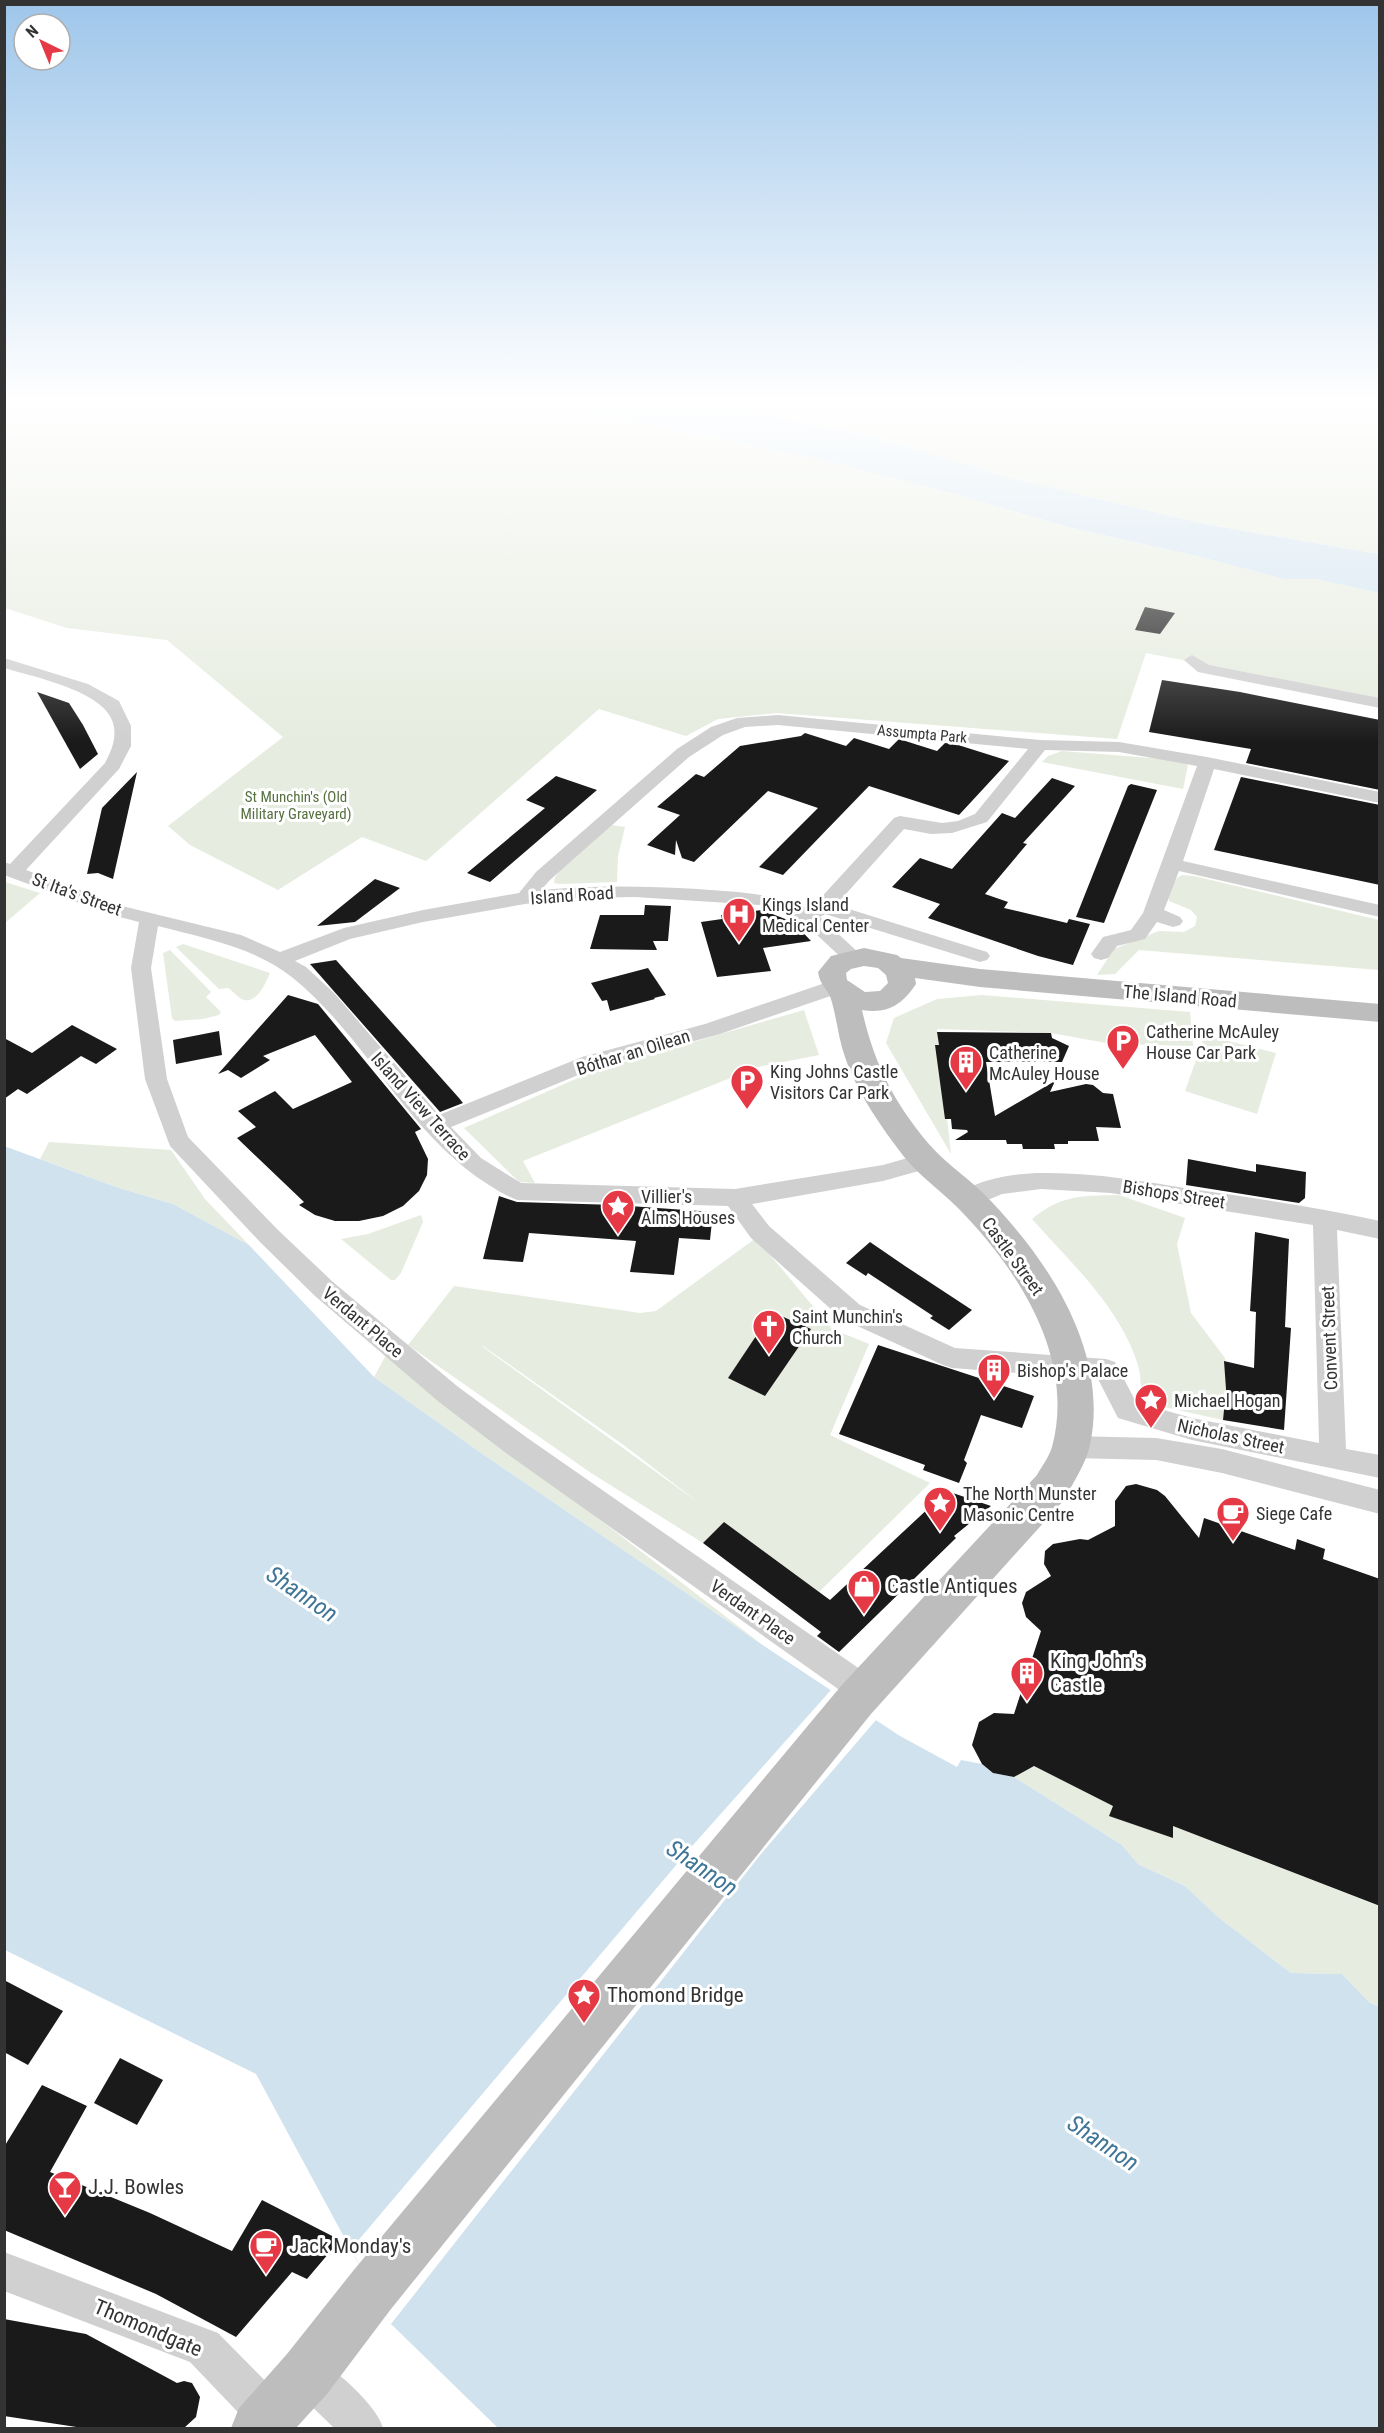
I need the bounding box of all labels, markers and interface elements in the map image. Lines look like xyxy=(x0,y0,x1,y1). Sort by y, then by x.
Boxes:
north arrow xyxy=(12,12,72,72)
text: N xyxy=(22,21,42,42)
street label: Assumpta Park xyxy=(876,721,968,747)
park label: St Munchin's (Old Military Graveyard) xyxy=(240,788,352,823)
street label: St Ita's Street xyxy=(29,868,125,920)
street label: Island Road xyxy=(530,882,614,908)
place label: Kings Island Medical Center xyxy=(762,894,869,936)
hospital icon: Kings Island Medical Center xyxy=(721,896,757,943)
street label: The Island Road xyxy=(1122,981,1238,1011)
place label: Catherine McAuley House Car Park xyxy=(1146,1021,1280,1063)
parking icon: Catherine McAuley House Car Park xyxy=(1105,1023,1141,1070)
street label: Bóthar an Oilean xyxy=(574,1025,692,1079)
place label: Catherine McAuley House xyxy=(989,1042,1100,1084)
building icon: Catherine McAuley House xyxy=(948,1044,984,1091)
street label: Island View Terrace xyxy=(367,1048,475,1164)
place label: King Johns Castle Visitors Car Park xyxy=(770,1061,898,1103)
parking icon: King Johns Castle Visitors Car Park xyxy=(729,1063,765,1110)
street label: Bishops Street xyxy=(1121,1176,1227,1212)
place label: Villier's Alms Houses xyxy=(641,1186,735,1228)
place icon: Villier's Alms Houses xyxy=(600,1188,636,1235)
street label: Castle Street xyxy=(978,1213,1048,1299)
street label: Verdant Place xyxy=(318,1282,408,1362)
street label: Convent Street xyxy=(1317,1285,1341,1391)
place label: Saint Munchin's Church xyxy=(792,1306,903,1348)
church icon: Saint Munchin's Church xyxy=(751,1308,787,1355)
building icon: Bishop's Palace xyxy=(976,1352,1012,1399)
place label: Bishop's Palace xyxy=(1017,1360,1128,1381)
place icon: Michael Hogan xyxy=(1133,1382,1169,1429)
place label: Michael Hogan xyxy=(1174,1390,1280,1411)
street label: Nicholas Street xyxy=(1176,1414,1286,1458)
place label: The North Munster Masonic Centre xyxy=(963,1483,1097,1525)
place icon: The North Munster Masonic Centre xyxy=(922,1485,958,1532)
cafe icon: Siege Cafe xyxy=(1215,1495,1251,1542)
place label: Siege Cafe xyxy=(1256,1503,1332,1524)
water label: Shannon xyxy=(261,1560,343,1628)
shop icon: Castle Antiques xyxy=(846,1568,882,1615)
place label: Castle Antiques xyxy=(887,1574,1018,1598)
street label: Verdant Place xyxy=(707,1575,799,1649)
place label: King John's Castle xyxy=(1050,1649,1144,1697)
building icon: King John's Castle xyxy=(1009,1655,1045,1702)
water label: Shannon xyxy=(661,1834,743,1902)
place icon: Thomond Bridge xyxy=(566,1977,602,2024)
place label: Thomond Bridge xyxy=(607,1983,744,2007)
water label: Shannon xyxy=(1062,2109,1144,2177)
bar icon: J.J. Bowles xyxy=(47,2169,83,2216)
place label: J.J. Bowles xyxy=(88,2175,184,2199)
cafe icon: Jack Monday's xyxy=(248,2228,284,2275)
place label: Jack Monday's xyxy=(289,2234,411,2258)
street label: Thomondgate xyxy=(90,2294,206,2362)

